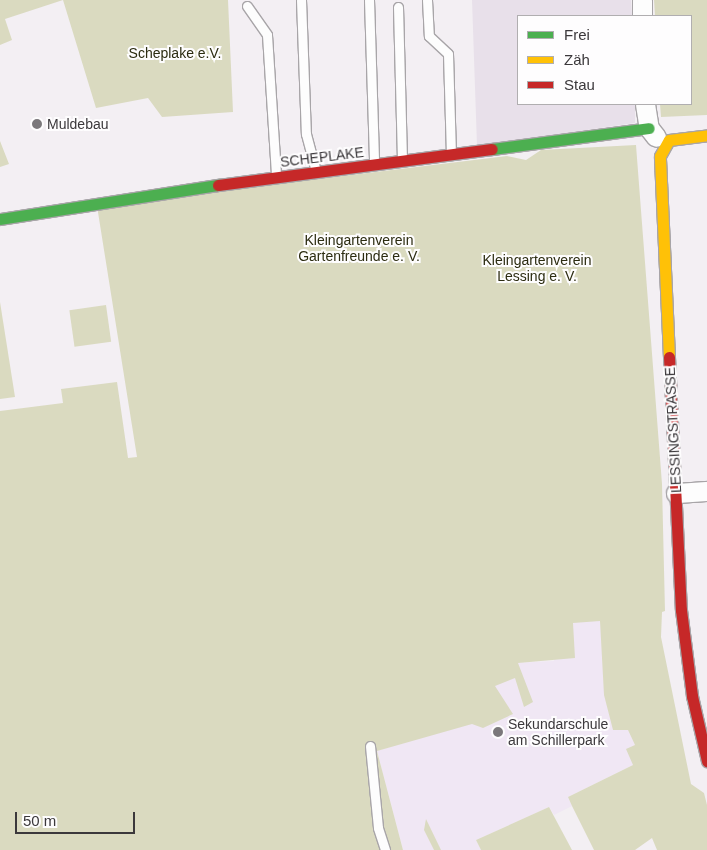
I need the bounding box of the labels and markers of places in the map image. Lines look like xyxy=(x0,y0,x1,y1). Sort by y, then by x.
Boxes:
place label: Muldebau xyxy=(47,116,108,132)
marker: Muldebau xyxy=(31,118,43,130)
place label: Sekundarschule am Schillerpark xyxy=(508,716,608,749)
marker: Sekundarschule am Schillerpark xyxy=(492,726,504,738)

